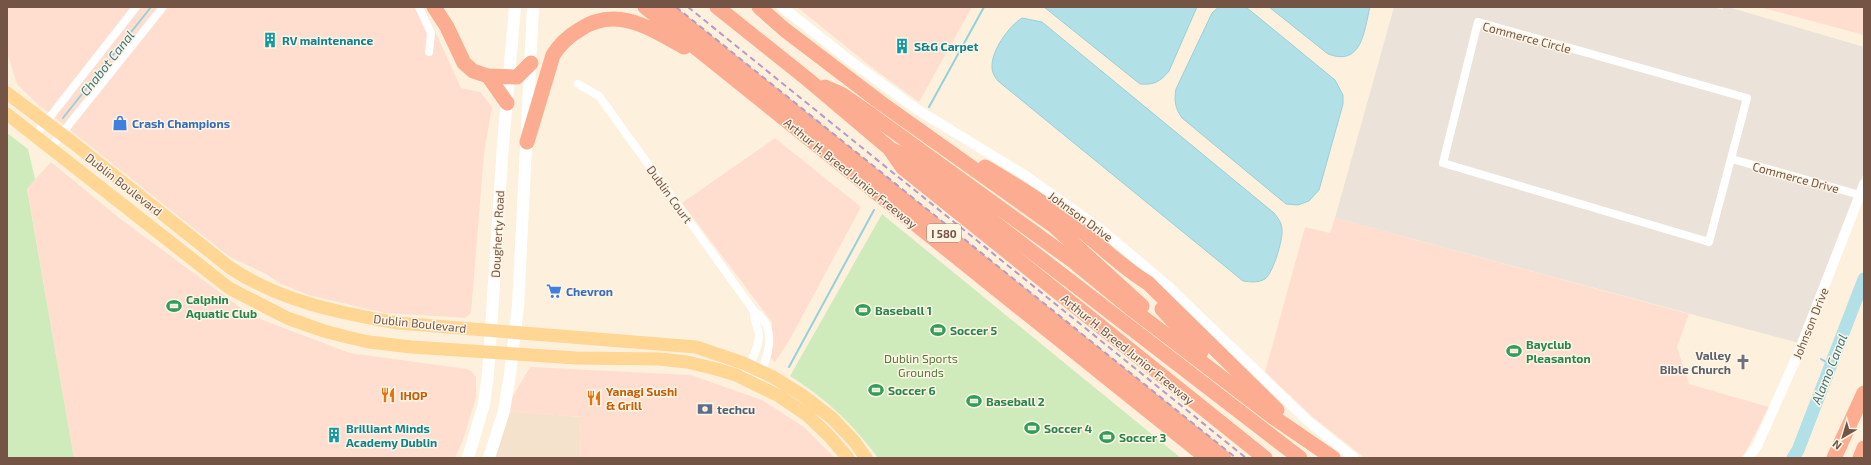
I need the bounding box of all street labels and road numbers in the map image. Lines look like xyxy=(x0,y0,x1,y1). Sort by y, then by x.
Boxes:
street label: Commerce Circle xyxy=(1481,18,1573,56)
street label: Arthur H. Breed Junior Freeway xyxy=(782,115,921,231)
street label: Dublin Boulevard xyxy=(83,150,165,218)
street label: Commerce Drive xyxy=(1751,159,1841,195)
street label: Dublin Court xyxy=(644,162,696,226)
street label: Johnson Drive xyxy=(1046,188,1116,244)
street label: Dougherty Road xyxy=(488,190,506,278)
road number: I 580 xyxy=(927,224,961,242)
street label: Johnson Drive xyxy=(1789,285,1831,361)
street label: Arthur H. Breed Junior Freeway xyxy=(1059,291,1198,407)
street label: Dublin Boulevard xyxy=(373,311,467,335)

